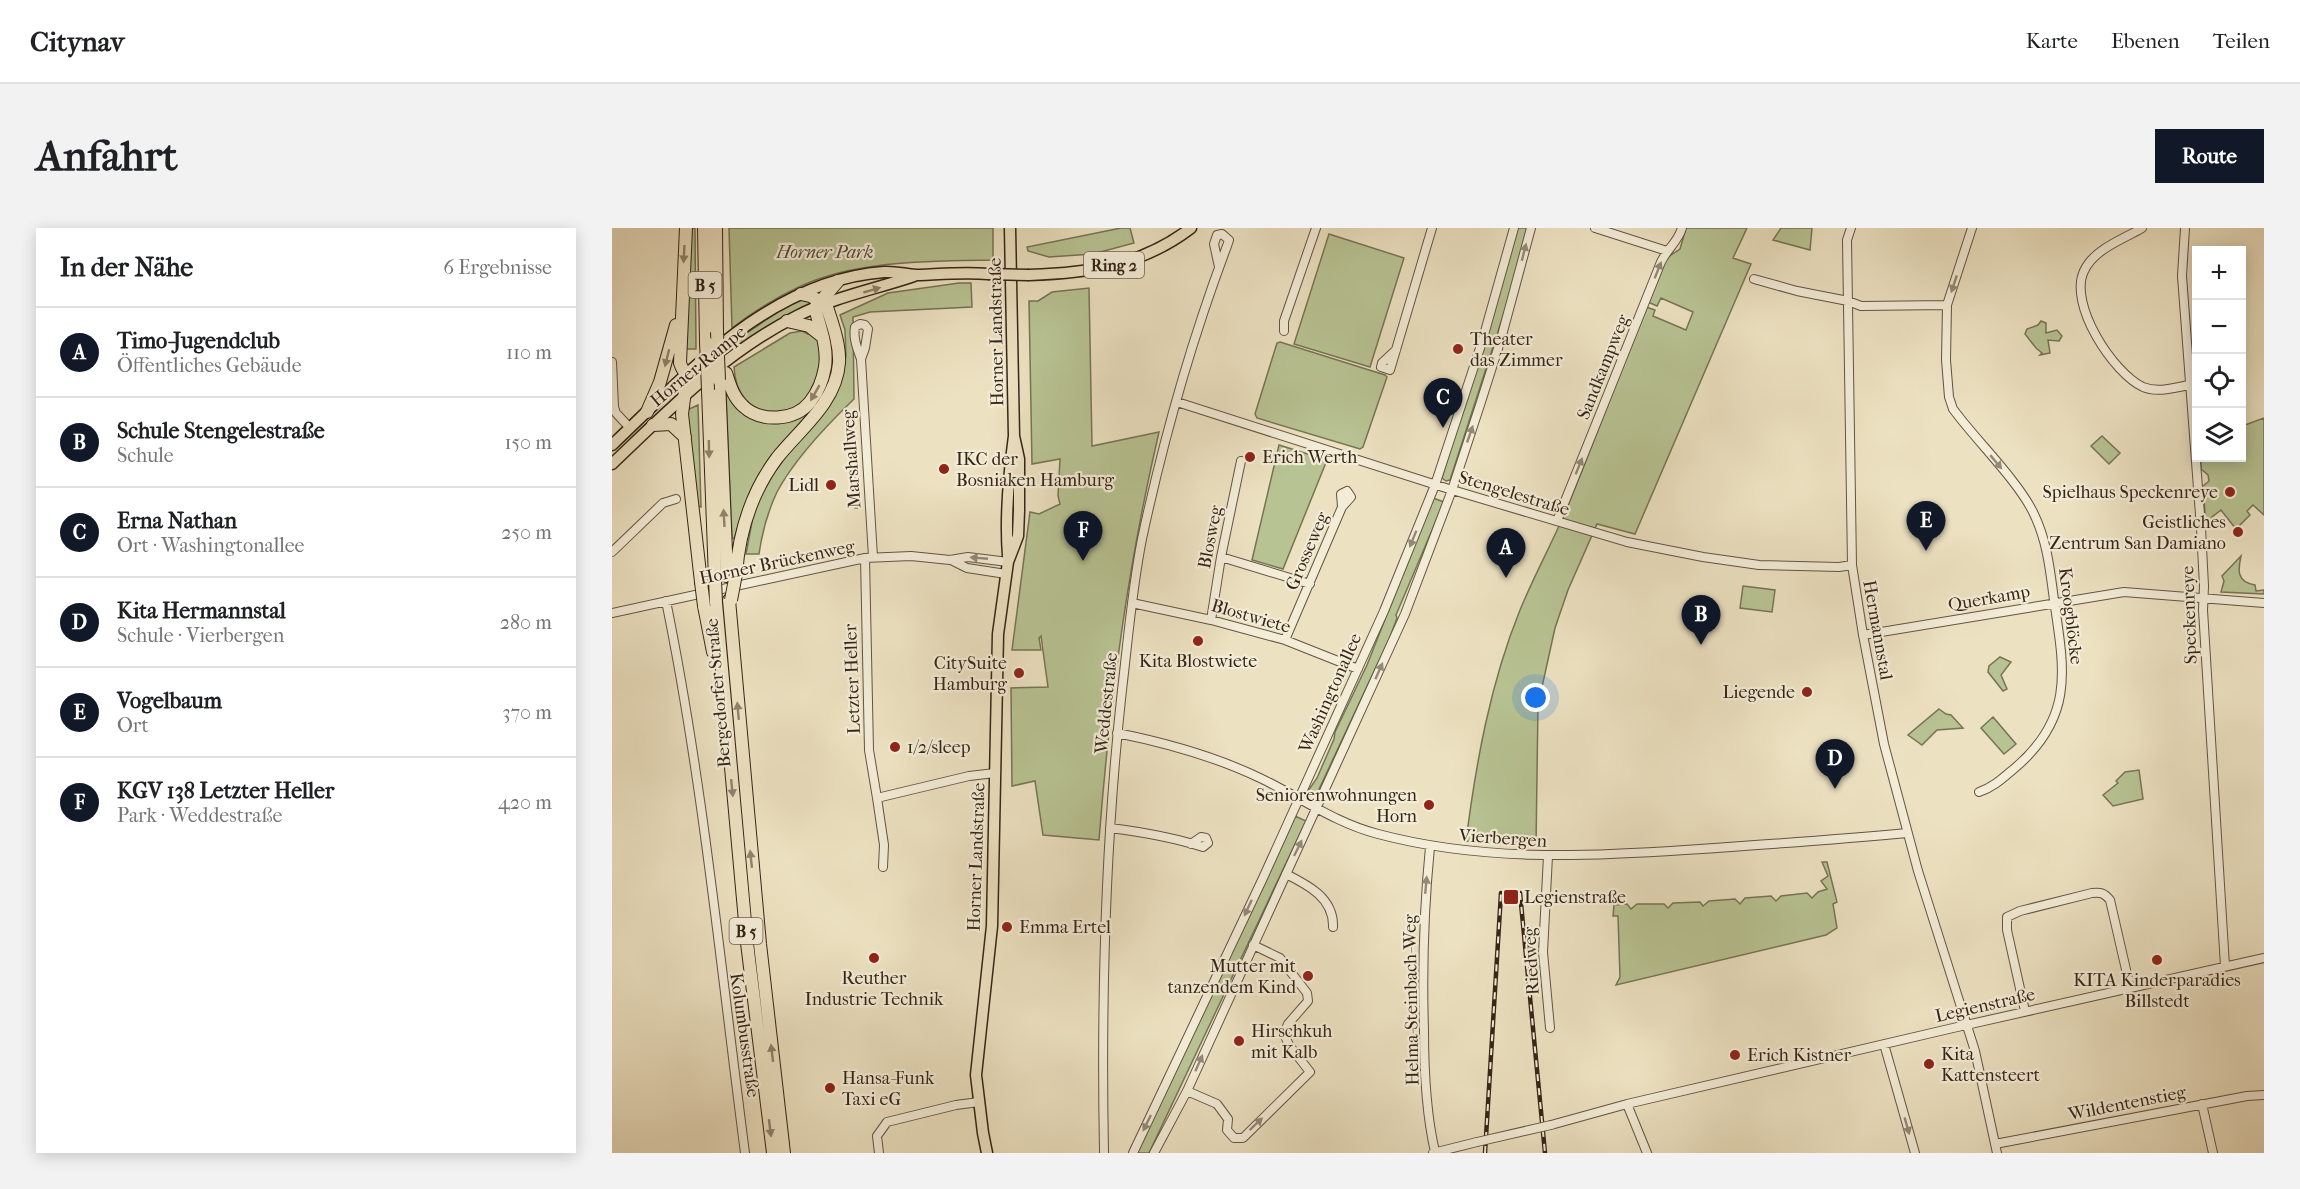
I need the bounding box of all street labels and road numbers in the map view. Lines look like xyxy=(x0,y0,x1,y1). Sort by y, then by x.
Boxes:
road number: Ring 2 xyxy=(1084,252,1144,278)
street label: Horner Landstraße xyxy=(985,257,1008,406)
road number: B 5 xyxy=(688,272,722,298)
street label: Sandkampweg xyxy=(1573,311,1634,423)
street label: Horner Rampe xyxy=(646,321,750,411)
street label: Marshallweg xyxy=(838,409,865,509)
street label: Stengelestraße xyxy=(1456,467,1572,520)
street label: Blosweg xyxy=(1194,503,1227,570)
street label: Grosseweg xyxy=(1282,509,1333,594)
street label: Horner Brückenweg xyxy=(697,536,857,589)
street label: Speckenreye xyxy=(2177,565,2202,665)
street label: Kroogblöcke xyxy=(2054,566,2087,666)
street label: Hermannstal xyxy=(1858,578,1897,682)
street label: Querkamp xyxy=(1947,581,2032,616)
street label: Blostwiete xyxy=(1209,595,1293,638)
street label: Bergedorfer Straße xyxy=(702,617,735,768)
street label: Letzter Heller xyxy=(840,623,865,734)
street label: Washingtonallee xyxy=(1294,630,1366,757)
street label: Weddestraße xyxy=(1091,651,1122,756)
street label: Horner Landstraße xyxy=(963,782,990,932)
street label: Vierbergen xyxy=(1457,825,1548,852)
street label: Helma-Steinbach-Weg xyxy=(1399,914,1423,1086)
road number: B 5 xyxy=(730,918,762,944)
street label: Riedweg xyxy=(1519,926,1544,996)
street label: Kolumbusstraße xyxy=(725,971,764,1099)
street label: Legienstraße xyxy=(1933,984,2037,1027)
street label: Wildentenstieg xyxy=(2066,1082,2188,1125)

